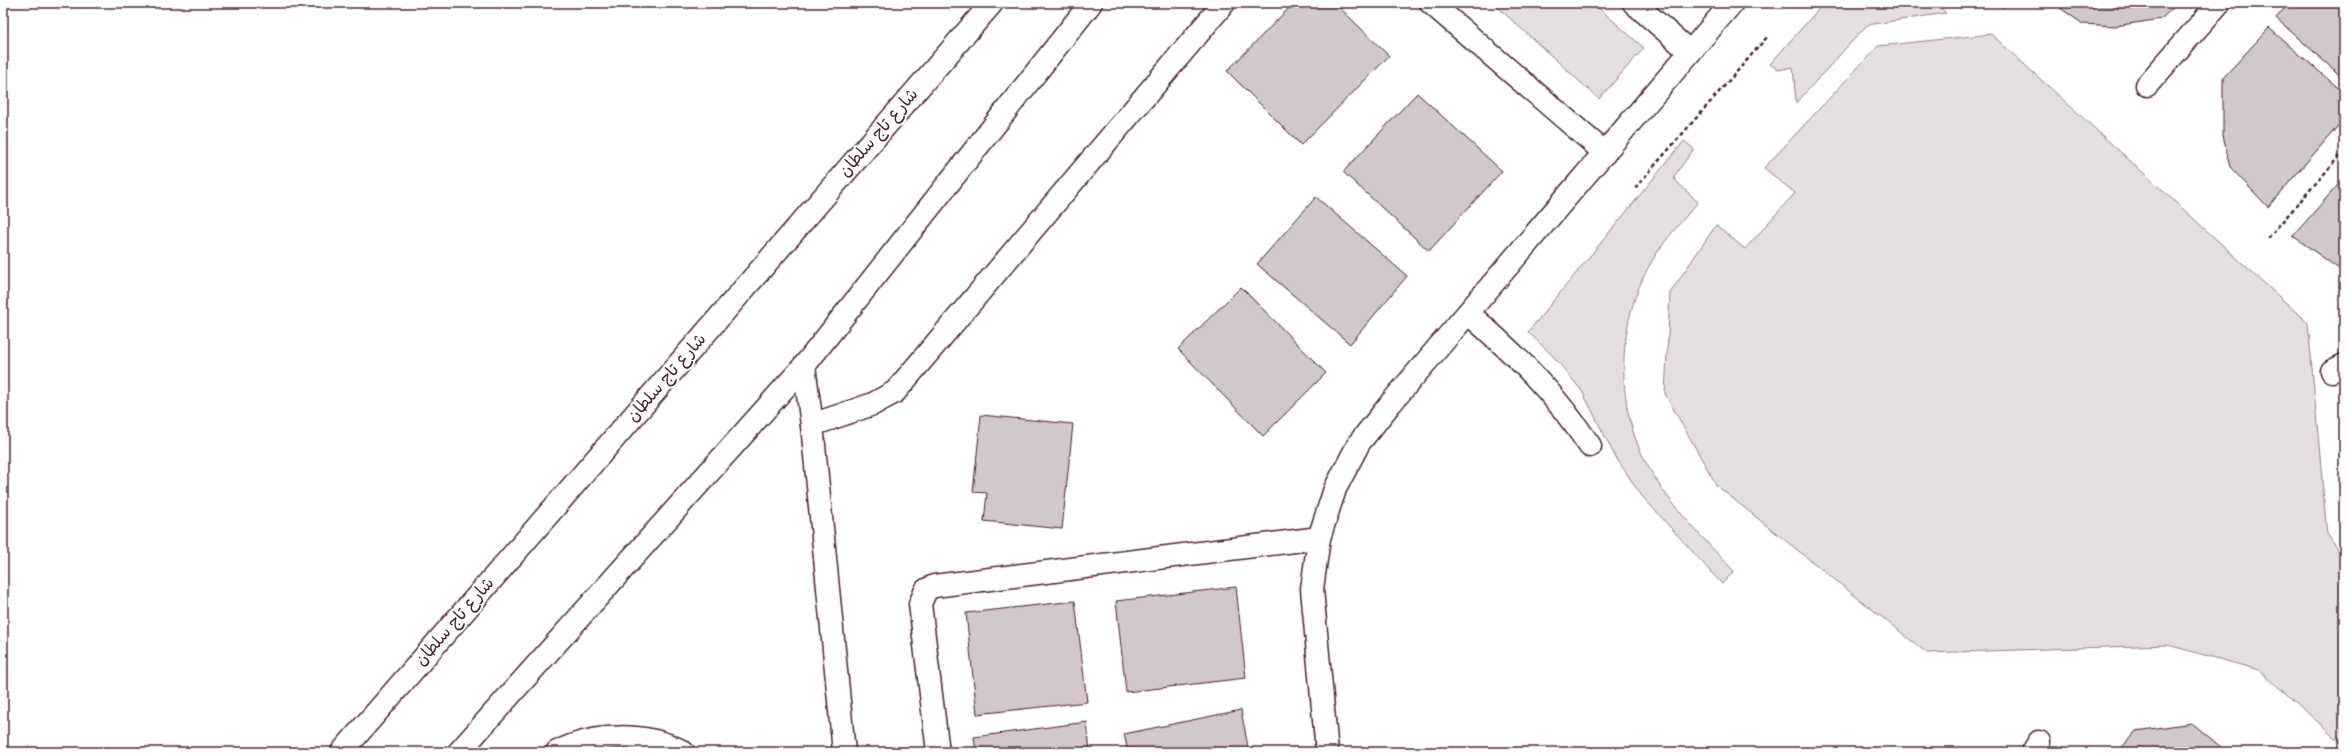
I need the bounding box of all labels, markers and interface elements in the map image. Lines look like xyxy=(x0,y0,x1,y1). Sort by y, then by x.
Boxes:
street label: شارع تاج سلطان xyxy=(833,83,925,183)
street label: شارع تاج سلطان xyxy=(621,328,713,428)
street label: شارع تاج سلطان xyxy=(409,572,501,672)

